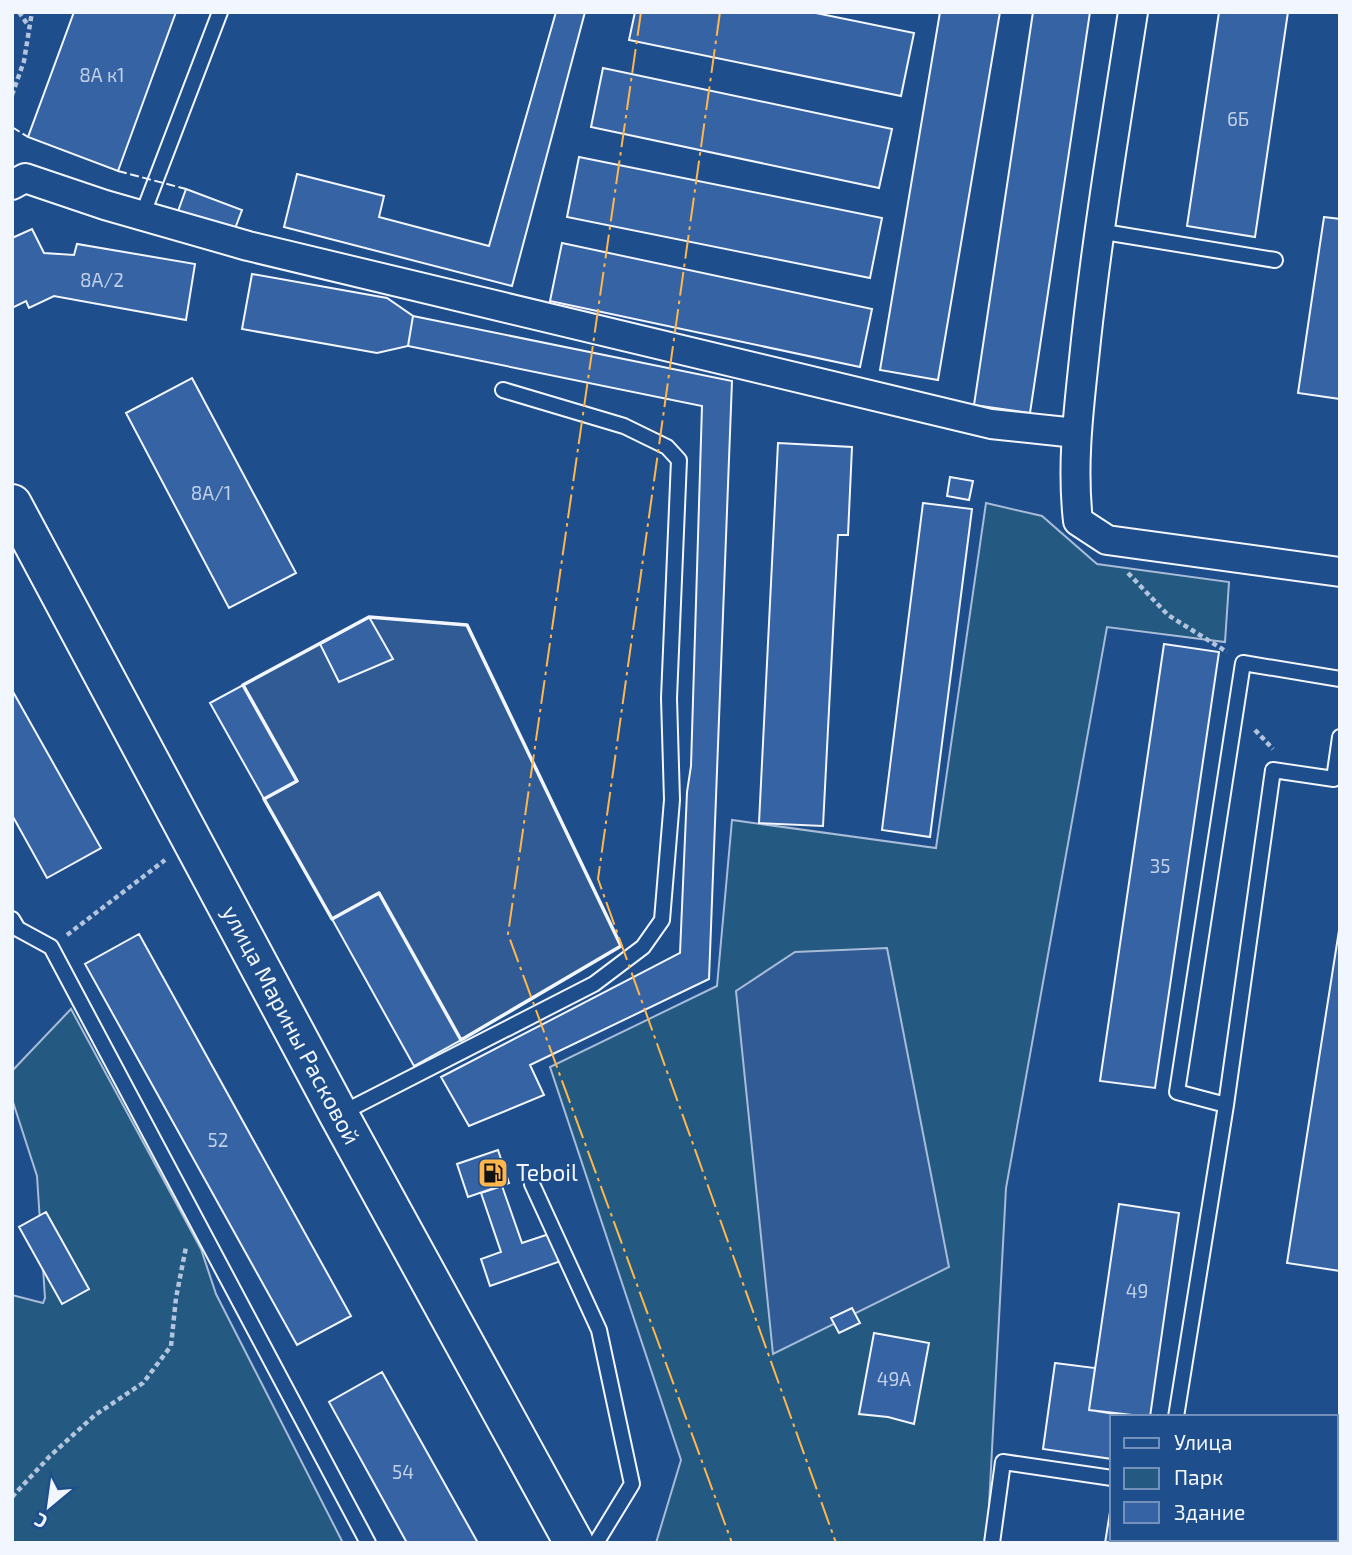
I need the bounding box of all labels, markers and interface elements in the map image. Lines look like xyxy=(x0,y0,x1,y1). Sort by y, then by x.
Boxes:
house number: 8А к1 xyxy=(79,63,125,86)
house number: 6Б xyxy=(1227,107,1249,130)
house number: 8А/2 xyxy=(80,268,124,291)
house number: 8А/1 xyxy=(191,481,231,504)
house number: 35 xyxy=(1150,854,1170,877)
street label: улица Марины Расковой xyxy=(216,900,367,1149)
house number: 52 xyxy=(208,1128,228,1151)
fuel station icon: Teboil xyxy=(476,1156,510,1190)
place label: Teboil xyxy=(516,1158,578,1186)
house number: 49 xyxy=(1126,1279,1148,1302)
house number: 49А xyxy=(877,1367,911,1390)
legend xyxy=(1110,1415,1338,1541)
text: Улица xyxy=(1174,1429,1233,1454)
house number: 54 xyxy=(392,1460,414,1483)
text: Парк xyxy=(1174,1464,1223,1489)
north arrow xyxy=(14,1471,84,1541)
text: Здание xyxy=(1174,1499,1245,1524)
text: С xyxy=(30,1509,51,1534)

